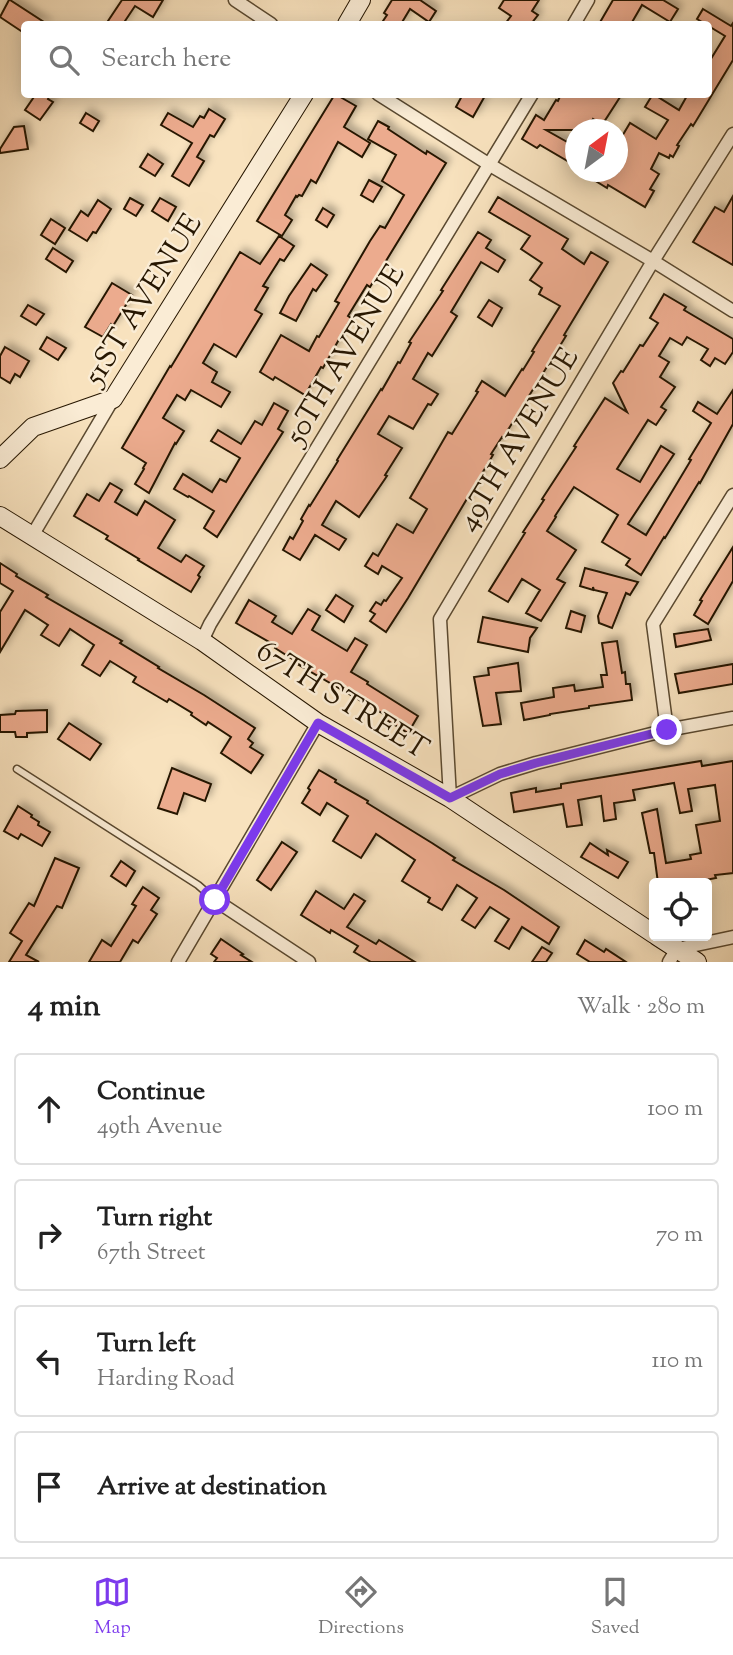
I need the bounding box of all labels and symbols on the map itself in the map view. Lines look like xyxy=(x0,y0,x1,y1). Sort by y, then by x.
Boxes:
north arrow xyxy=(565,119,628,182)
street label: 51ST AVENUE xyxy=(73,206,214,396)
street label: 50TH AVENUE xyxy=(274,257,417,455)
street label: 49TH AVENUE xyxy=(447,341,591,540)
street label: 67TH STREET xyxy=(247,631,436,771)
route end xyxy=(651,714,682,745)
route start xyxy=(199,884,230,915)

